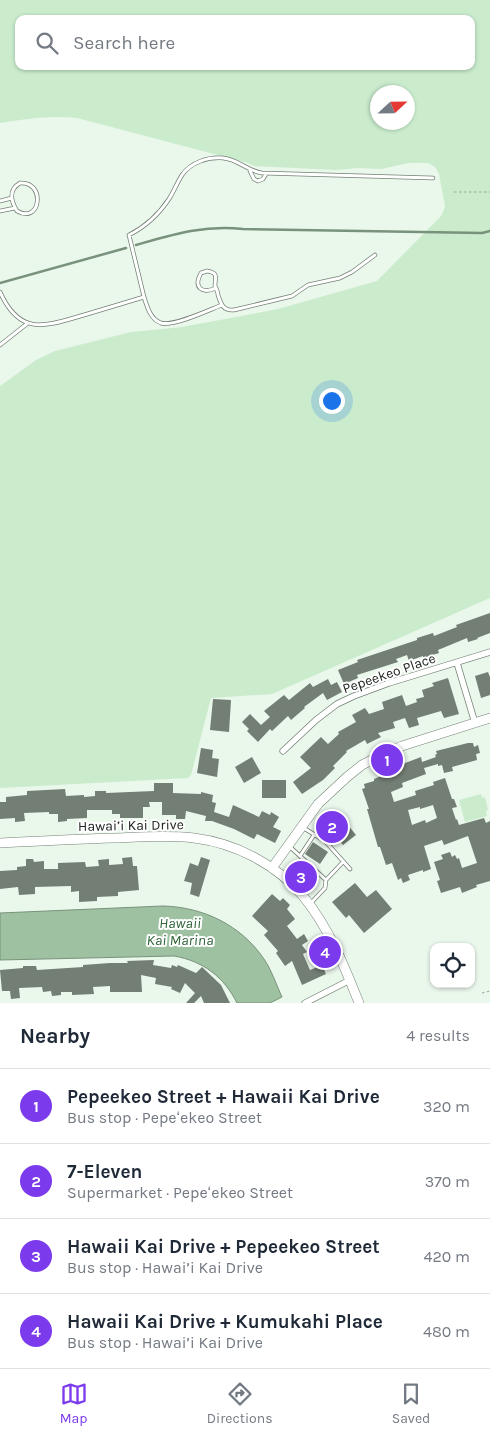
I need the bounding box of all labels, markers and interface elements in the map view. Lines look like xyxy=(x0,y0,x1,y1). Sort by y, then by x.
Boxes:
search box xyxy=(15,15,475,70)
icon: search xyxy=(33,29,61,57)
text: Search here xyxy=(73,32,175,54)
north arrow xyxy=(370,85,415,130)
your location xyxy=(319,388,345,414)
street label: Pepeekeo Place xyxy=(340,650,438,697)
pin: 1 xyxy=(371,741,403,779)
pin: 2 xyxy=(316,808,348,846)
street label: Hawai’i Kai Drive xyxy=(78,816,184,835)
pin: 3 xyxy=(285,858,317,896)
water label: Hawaii Kai Marina xyxy=(147,914,213,949)
pin: 4 xyxy=(309,933,341,971)
map controls xyxy=(430,943,475,988)
button: locate xyxy=(430,943,475,988)
text: Nearby xyxy=(20,1024,90,1048)
text: 4 results xyxy=(406,1026,470,1045)
text: Pepeekeo Street + Hawaii Kai Drive xyxy=(67,1086,380,1108)
text: 1 xyxy=(33,1097,39,1116)
text: 320 m xyxy=(423,1097,470,1116)
text: Bus stop · Pepeʻekeo Street xyxy=(67,1108,262,1127)
text: 7-Eleven xyxy=(67,1161,142,1183)
text: 2 xyxy=(31,1172,41,1191)
text: 370 m xyxy=(425,1172,470,1191)
text: Supermarket · Pepeʻekeo Street xyxy=(67,1183,293,1202)
text: Hawaii Kai Drive + Pepeekeo Street xyxy=(67,1236,380,1258)
text: 3 xyxy=(31,1247,41,1266)
text: 420 m xyxy=(424,1247,470,1266)
text: Bus stop · Hawai’i Kai Drive xyxy=(67,1258,263,1277)
text: Hawaii Kai Drive + Kumukahi Place xyxy=(67,1311,383,1333)
text: 4 xyxy=(31,1322,41,1341)
text: 480 m xyxy=(423,1322,470,1341)
text: Bus stop · Hawai’i Kai Drive xyxy=(67,1333,263,1352)
tab: Map xyxy=(60,1380,88,1427)
tab: Directions xyxy=(207,1380,273,1427)
tab: Saved xyxy=(392,1380,430,1427)

